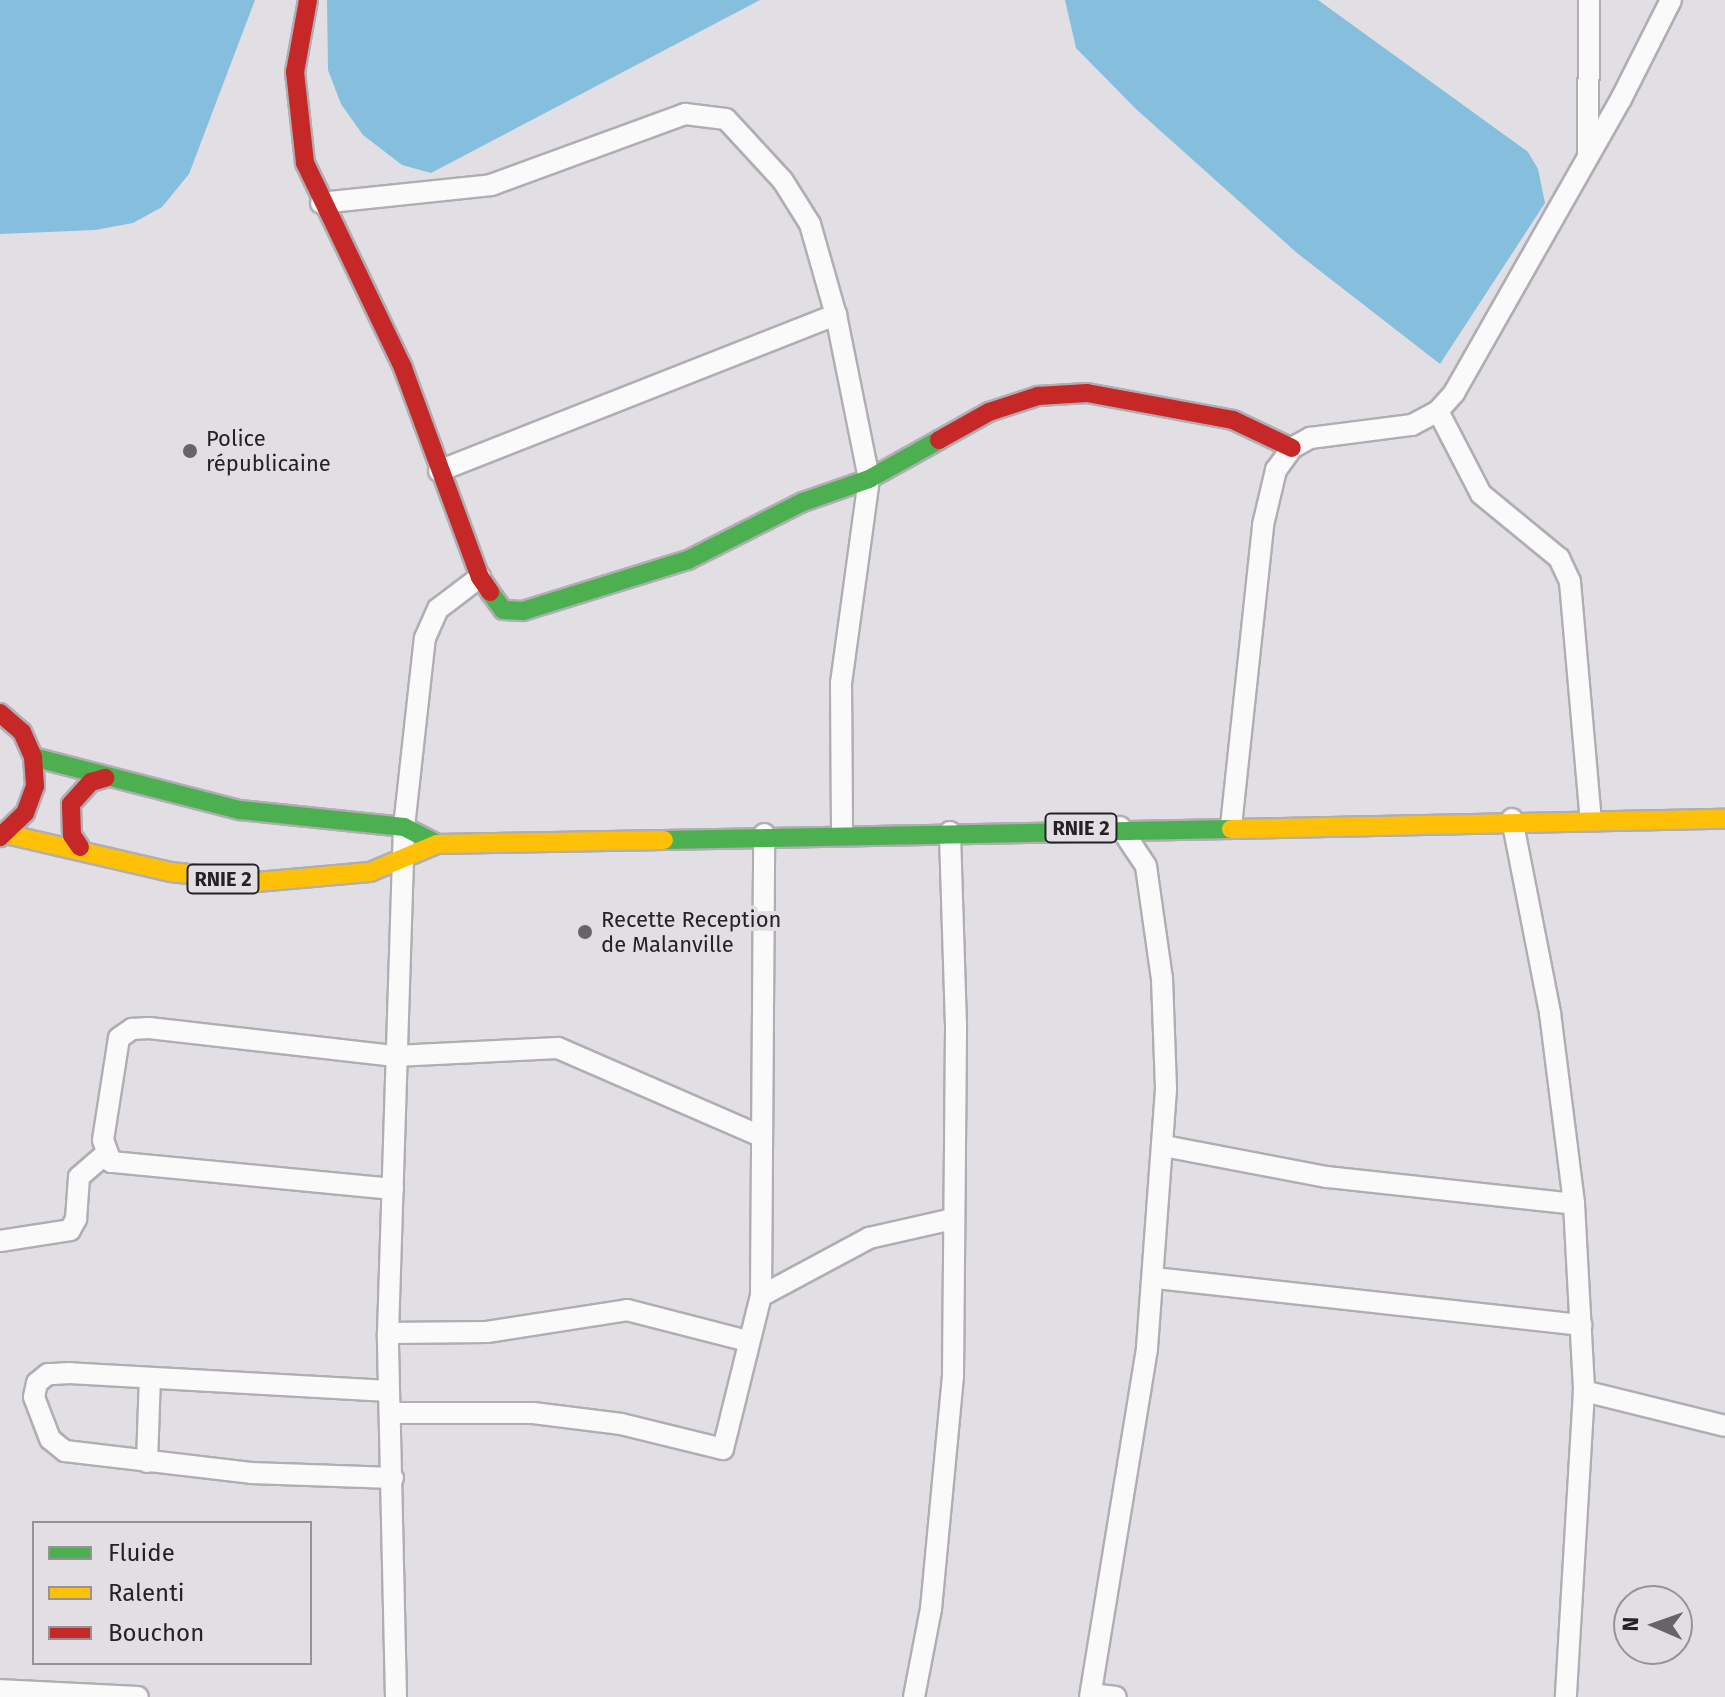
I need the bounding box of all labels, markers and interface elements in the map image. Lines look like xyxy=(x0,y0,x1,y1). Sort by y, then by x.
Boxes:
place label: Police républicaine xyxy=(206,425,331,476)
marker: Police républicaine xyxy=(181,442,199,460)
road number: RNIE 2 xyxy=(1043,812,1119,844)
road number: RNIE 2 xyxy=(185,863,261,895)
place label: Recette Reception de Malanville xyxy=(601,906,781,958)
marker: Recette Reception de Malanville xyxy=(576,923,594,941)
legend xyxy=(32,1521,312,1665)
text: Fluide xyxy=(108,1539,175,1567)
text: Ralenti xyxy=(108,1579,185,1607)
north arrow xyxy=(1613,1585,1693,1665)
text: N xyxy=(1617,1616,1644,1632)
text: Bouchon xyxy=(108,1619,204,1647)

